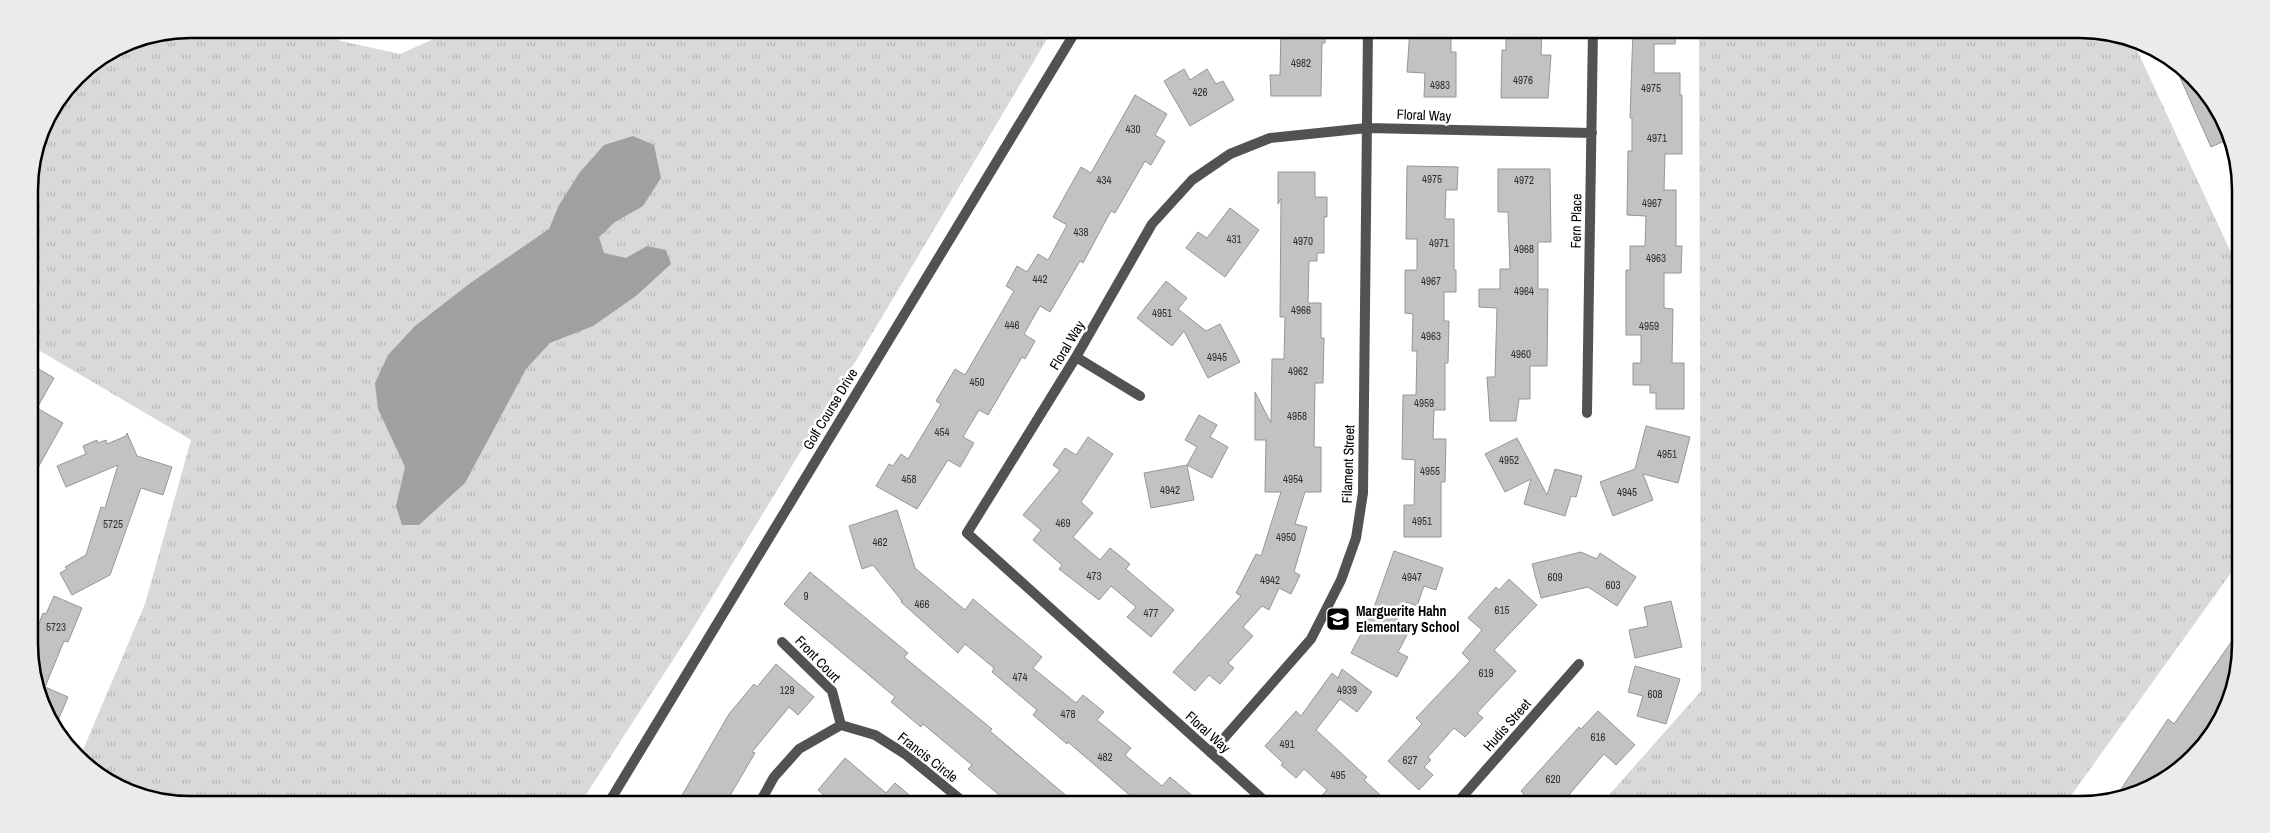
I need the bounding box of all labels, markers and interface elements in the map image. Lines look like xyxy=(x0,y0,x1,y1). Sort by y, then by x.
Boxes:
house number: 4982 xyxy=(1291,56,1311,70)
house number: 4976 xyxy=(1513,73,1533,87)
house number: 4983 xyxy=(1430,78,1450,92)
house number: 4975 xyxy=(1641,81,1661,95)
house number: 426 xyxy=(1192,85,1208,99)
street label: Floral Way xyxy=(1396,105,1452,125)
house number: 430 xyxy=(1125,122,1141,136)
house number: 4971 xyxy=(1647,131,1667,145)
house number: 4975 xyxy=(1422,172,1442,186)
house number: 434 xyxy=(1096,173,1112,187)
house number: 4972 xyxy=(1514,173,1534,187)
street label: Fern Place xyxy=(1567,193,1585,249)
house number: 4967 xyxy=(1642,196,1662,210)
house number: 438 xyxy=(1073,225,1089,239)
house number: 431 xyxy=(1226,232,1242,246)
house number: 4970 xyxy=(1293,234,1313,248)
house number: 4971 xyxy=(1429,236,1449,250)
house number: 4968 xyxy=(1514,242,1534,256)
house number: 4963 xyxy=(1646,251,1666,265)
house number: 442 xyxy=(1032,272,1048,286)
house number: 4967 xyxy=(1421,274,1441,288)
house number: 4964 xyxy=(1514,284,1534,298)
house number: 4966 xyxy=(1291,303,1311,317)
house number: 4951 xyxy=(1152,306,1172,320)
street label: Floral Way xyxy=(1045,317,1089,373)
house number: 446 xyxy=(1004,318,1020,332)
house number: 4959 xyxy=(1639,319,1659,333)
house number: 4963 xyxy=(1421,329,1441,343)
house number: 4960 xyxy=(1511,347,1531,361)
house number: 4945 xyxy=(1207,350,1227,364)
house number: 4962 xyxy=(1288,364,1308,378)
street label: Golf Course Drive xyxy=(799,365,861,453)
house number: 450 xyxy=(969,375,985,389)
house number: 4959 xyxy=(1414,396,1434,410)
house number: 4958 xyxy=(1287,409,1307,423)
street label: Filament Street xyxy=(1338,424,1358,504)
house number: 454 xyxy=(934,425,950,439)
house number: 4951 xyxy=(1657,447,1677,461)
house number: 4952 xyxy=(1499,453,1519,467)
house number: 4955 xyxy=(1420,464,1440,478)
house number: 458 xyxy=(901,472,917,486)
house number: 4954 xyxy=(1283,472,1303,486)
house number: 4942 xyxy=(1160,483,1180,497)
house number: 4945 xyxy=(1617,485,1637,499)
house number: 4951 xyxy=(1412,514,1432,528)
house number: 469 xyxy=(1055,516,1071,530)
house number: 5725 xyxy=(103,517,123,531)
house number: 4950 xyxy=(1276,530,1296,544)
house number: 462 xyxy=(872,535,888,549)
house number: 473 xyxy=(1086,569,1102,583)
house number: 4947 xyxy=(1402,570,1422,584)
house number: 609 xyxy=(1547,570,1563,584)
house number: 4942 xyxy=(1260,573,1280,587)
house number: 603 xyxy=(1605,578,1621,592)
house number: 9 xyxy=(803,589,809,603)
house number: 466 xyxy=(914,597,930,611)
place label: Marguerite Hahn Elementary School xyxy=(1356,602,1459,636)
house number: 615 xyxy=(1494,603,1510,617)
house number: 477 xyxy=(1143,606,1159,620)
school or university icon: Marguerite Hahn Elementary School xyxy=(1325,606,1351,632)
house number: 5723 xyxy=(46,620,66,634)
street label: Front Court xyxy=(791,632,845,686)
house number: 619 xyxy=(1478,666,1494,680)
house number: 474 xyxy=(1012,670,1028,684)
house number: 129 xyxy=(779,683,795,697)
house number: 4939 xyxy=(1337,683,1357,697)
house number: 608 xyxy=(1647,687,1663,701)
street label: Hudis Street xyxy=(1479,695,1535,755)
house number: 478 xyxy=(1060,707,1076,721)
street label: Floral Way xyxy=(1182,707,1234,757)
street label: Francis Circle xyxy=(894,728,962,786)
house number: 616 xyxy=(1590,730,1606,744)
house number: 491 xyxy=(1279,737,1295,751)
house number: 482 xyxy=(1097,750,1113,764)
house number: 627 xyxy=(1402,753,1418,767)
house number: 495 xyxy=(1330,768,1346,782)
house number: 620 xyxy=(1545,772,1561,786)

